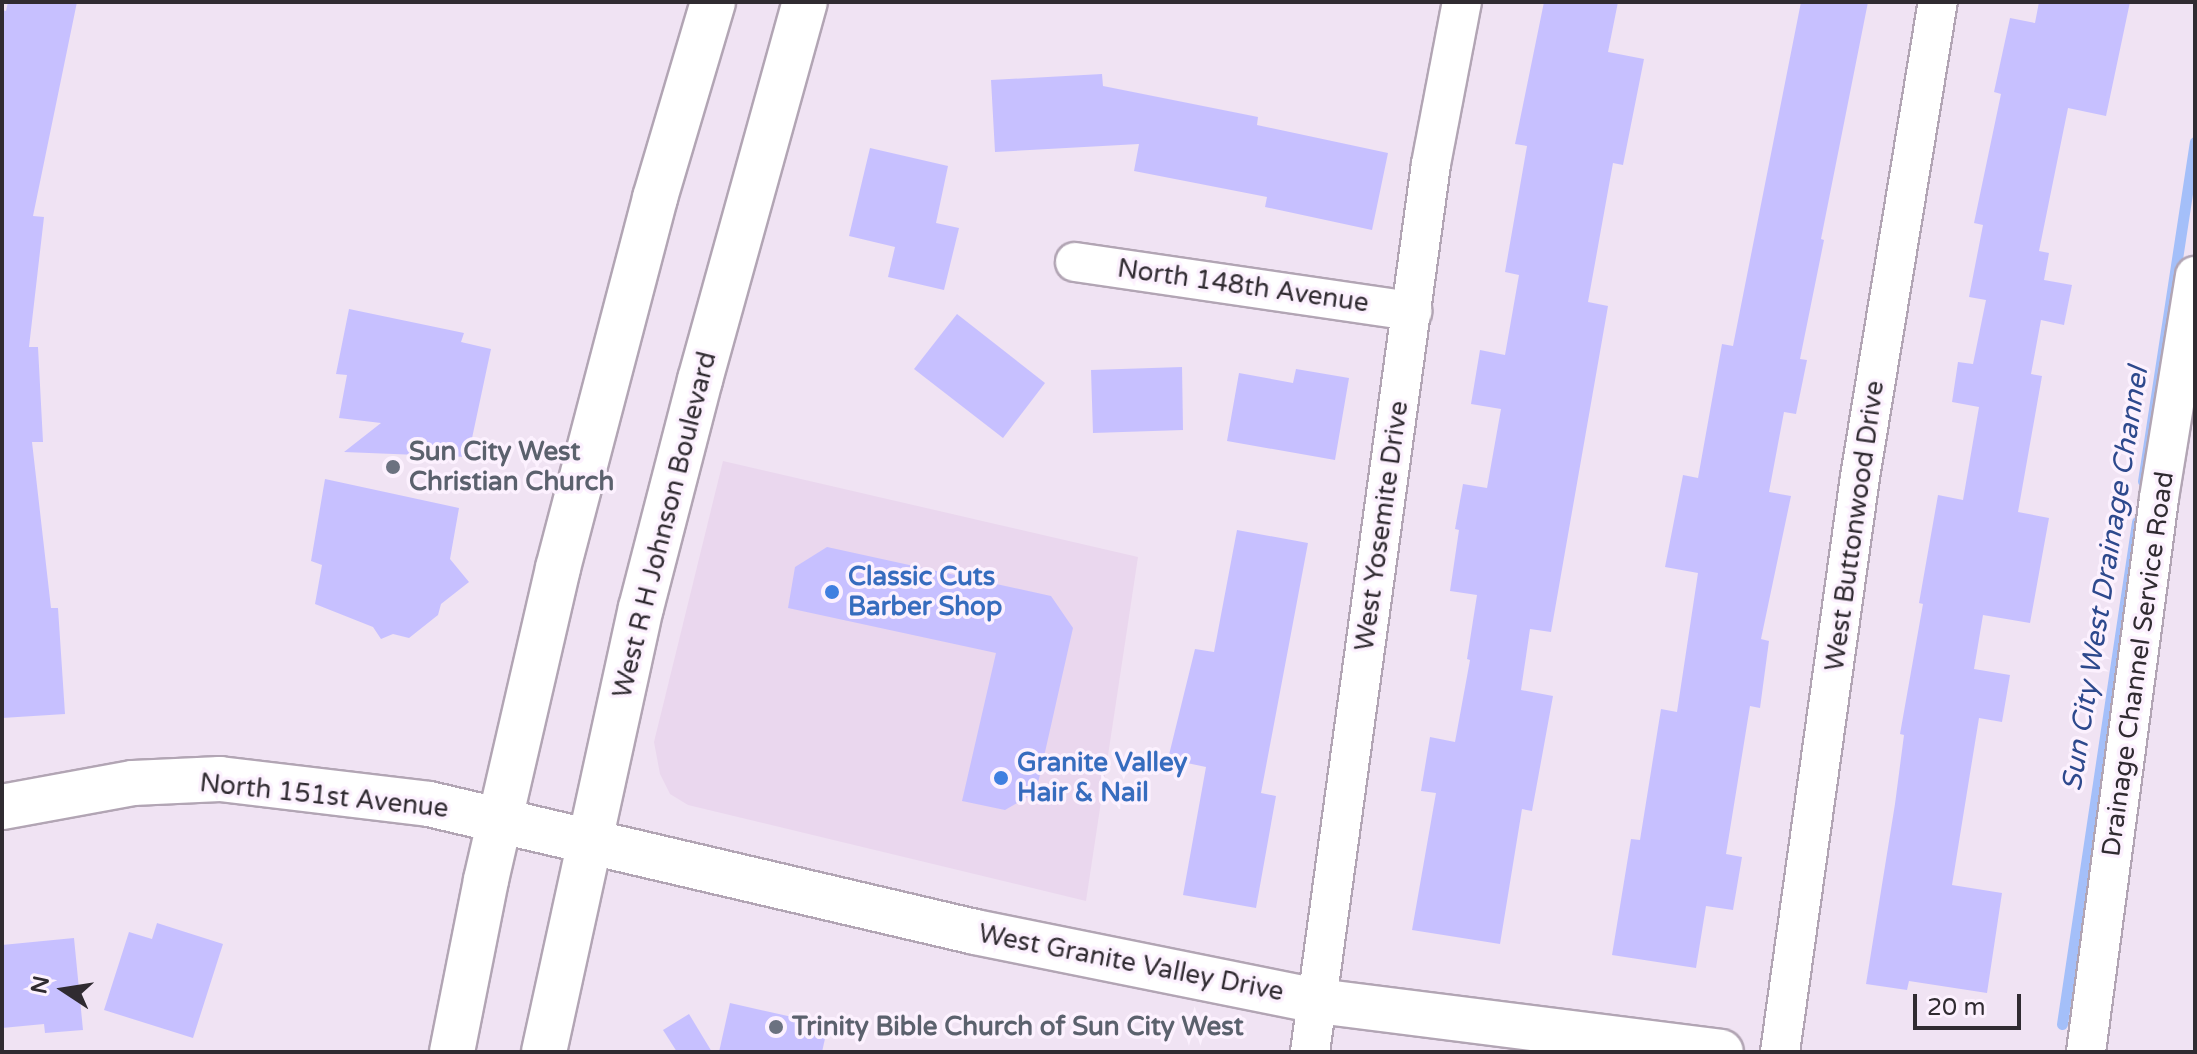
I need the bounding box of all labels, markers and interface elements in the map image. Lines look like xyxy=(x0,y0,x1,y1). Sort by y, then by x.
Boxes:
street label: North 148th Avenue xyxy=(1115,253,1371,319)
street label: West R H Johnson Boulevard xyxy=(607,349,723,701)
water label: Sun City West Drainage Channel xyxy=(2055,365,2155,793)
street label: West Buttonwood Drive xyxy=(1819,379,1891,673)
street label: West Yosemite Drive xyxy=(1349,399,1415,653)
place label: Sun City West Christian Church xyxy=(409,436,614,498)
marker: Sun City West Christian Church xyxy=(384,458,402,476)
street label: Drainage Channel Service Road xyxy=(2096,470,2180,858)
place label: Classic Cuts Barber Shop xyxy=(848,561,1002,622)
marker: Classic Cuts Barber Shop xyxy=(823,583,841,601)
place label: Granite Valley Hair & Nail xyxy=(1017,747,1188,808)
street label: North 151st Avenue xyxy=(198,767,450,825)
marker: Granite Valley Hair & Nail xyxy=(992,769,1010,787)
street label: West Granite Valley Drive xyxy=(976,918,1286,1008)
north arrow xyxy=(24,950,104,1030)
text: N xyxy=(26,974,55,996)
scale bar xyxy=(1917,978,2025,1028)
text: 20 m xyxy=(1927,993,1985,1022)
place label: Trinity Bible Church of Sun City West xyxy=(792,1011,1244,1043)
marker: Trinity Bible Church of Sun City West xyxy=(767,1018,785,1036)

